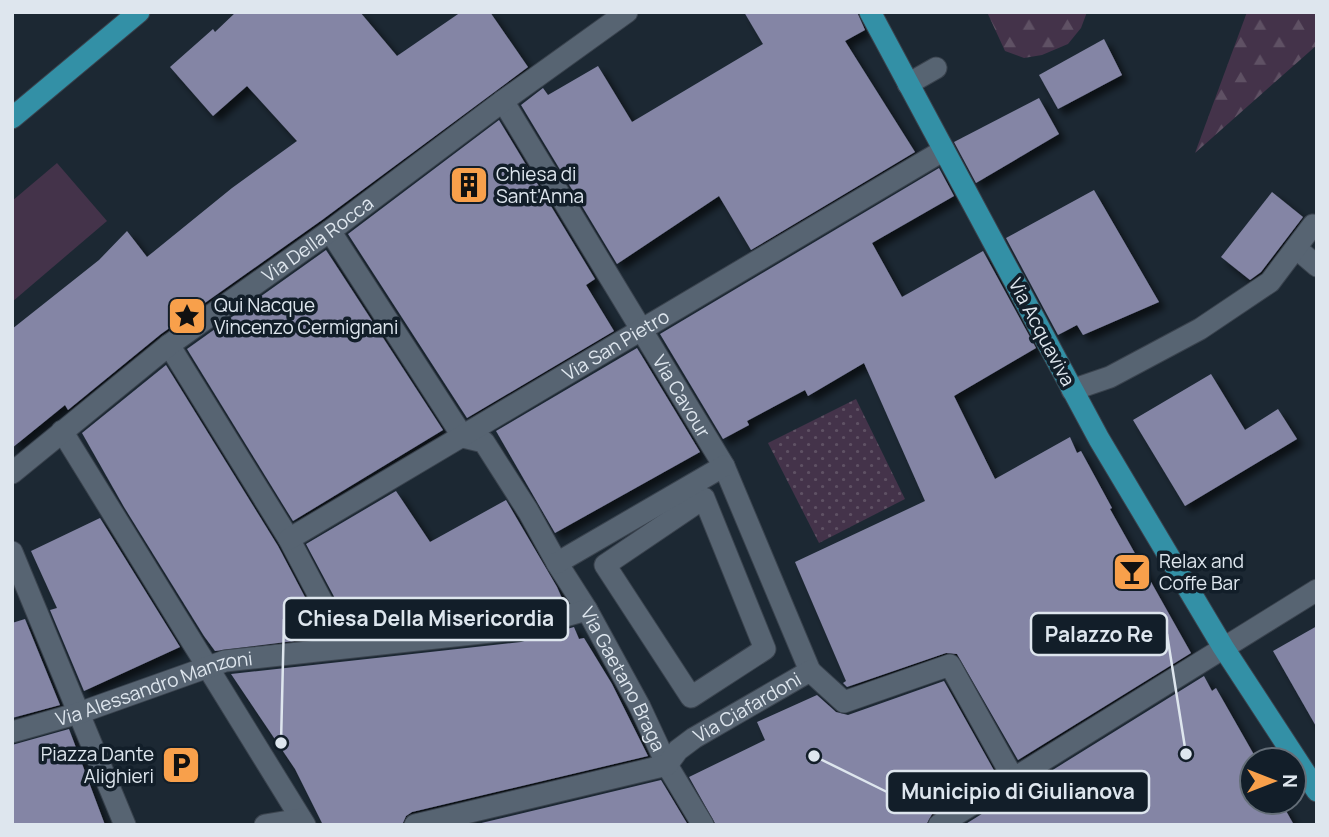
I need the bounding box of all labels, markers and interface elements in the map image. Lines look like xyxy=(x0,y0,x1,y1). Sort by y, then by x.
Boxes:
place label: Chiesa di Sant'Anna xyxy=(496,161,584,209)
building icon: Chiesa di Sant'Anna xyxy=(448,164,490,206)
street label: Via Della Rocca xyxy=(257,190,379,288)
street label: Via Acquaviva xyxy=(1003,273,1081,391)
place label: Qui Nacque Vincenzo Cermignani xyxy=(214,292,398,340)
place icon: Qui Nacque Vincenzo Cermignani xyxy=(166,295,208,337)
street label: Via San Pietro xyxy=(558,303,674,387)
street label: Via Cavour xyxy=(647,350,717,442)
place label: Relax and Coffe Bar xyxy=(1159,548,1244,596)
bar icon: Relax and Coffe Bar xyxy=(1111,551,1153,593)
callout: Chiesa Della Misericordia xyxy=(284,598,568,640)
street label: Via Gaetano Braga xyxy=(575,602,672,756)
text: Chiesa Della Misericordia xyxy=(298,604,554,632)
callout: Palazzo Re xyxy=(1031,613,1167,655)
text: Palazzo Re xyxy=(1045,620,1153,648)
street label: Via Alessandro Manzoni xyxy=(53,645,254,732)
street label: Via Ciafardoni xyxy=(688,666,806,749)
place label: Piazza Dante Alighieri xyxy=(41,741,154,789)
parking icon: Piazza Dante Alighieri xyxy=(160,744,202,786)
north arrow xyxy=(1238,746,1308,816)
callout: Municipio di Giulianova xyxy=(887,771,1149,813)
text: N xyxy=(1277,774,1303,788)
text: Municipio di Giulianova xyxy=(901,777,1135,805)

